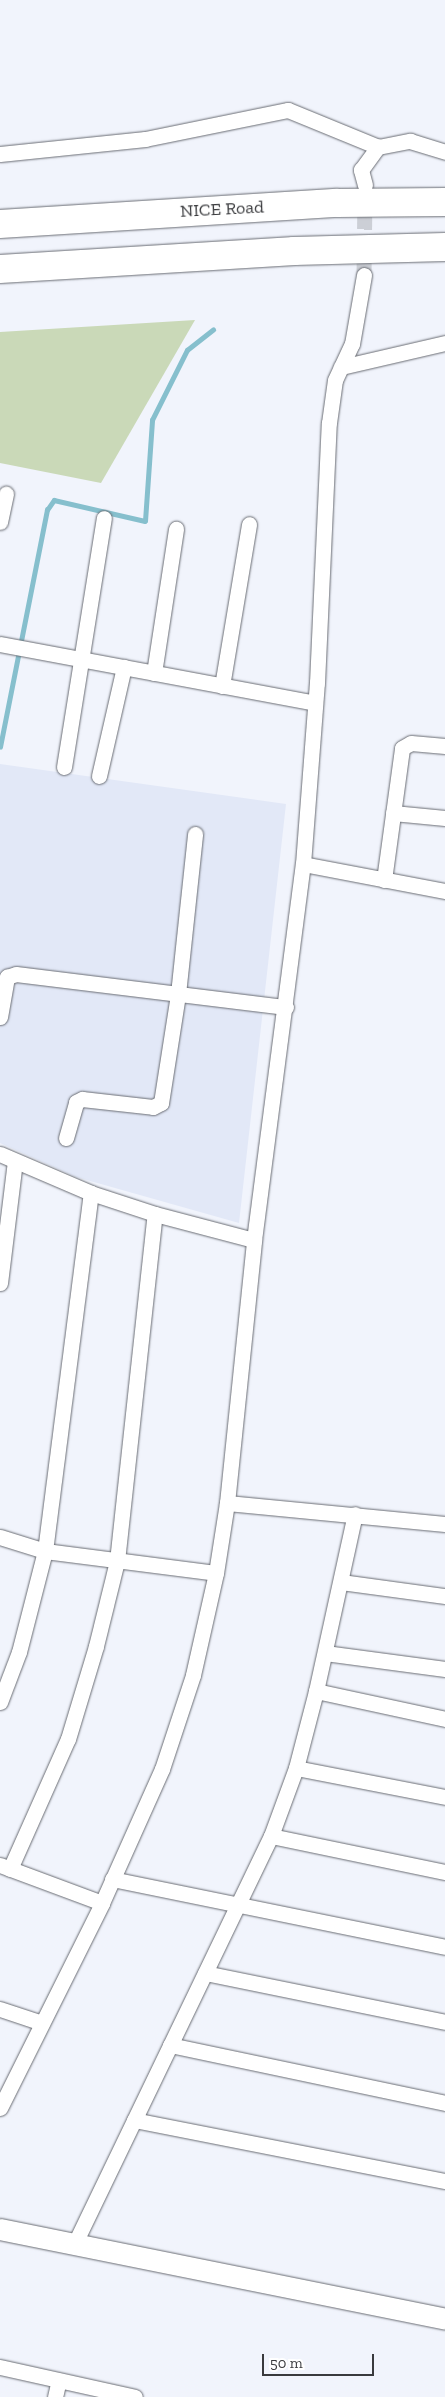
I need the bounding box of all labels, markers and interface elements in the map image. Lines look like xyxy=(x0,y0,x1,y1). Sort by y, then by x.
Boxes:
street label: NICE Road xyxy=(180,196,264,222)
scale bar xyxy=(265,2344,378,2376)
text: 50 m xyxy=(270,2354,303,2372)

